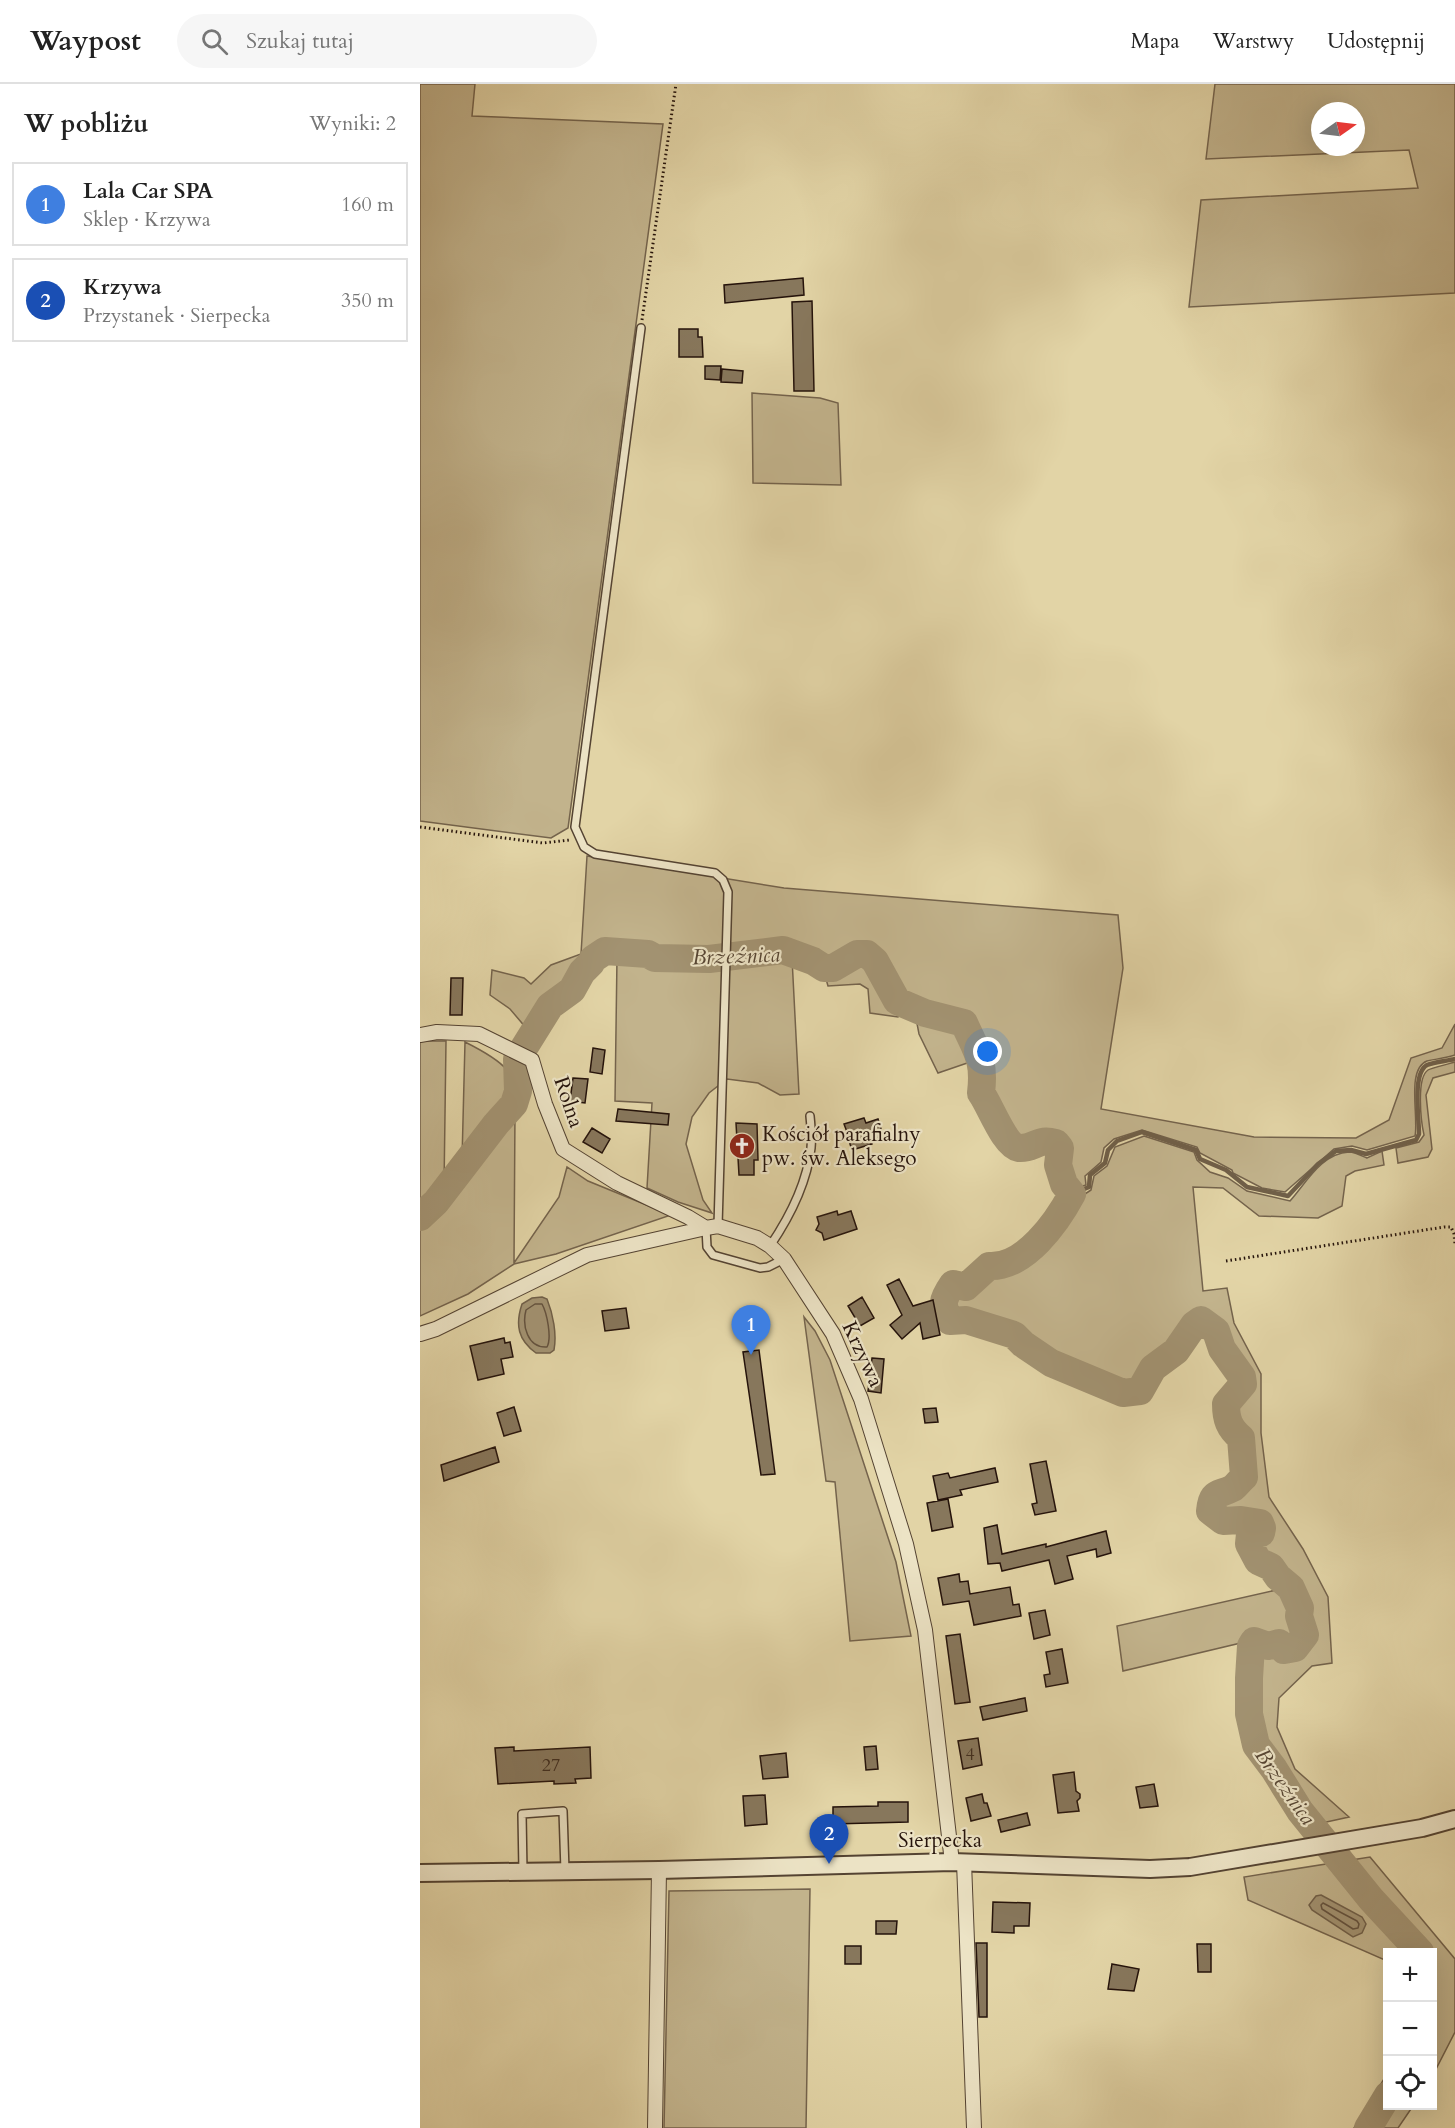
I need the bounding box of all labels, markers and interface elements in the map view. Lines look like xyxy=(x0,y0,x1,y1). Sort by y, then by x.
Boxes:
search box xyxy=(177,14,597,68)
text: Waypost xyxy=(30,22,141,60)
icon: search xyxy=(198,25,231,58)
text: Szukaj tutaj xyxy=(246,26,354,56)
text: Mapa xyxy=(1131,27,1180,56)
text: Warstwy xyxy=(1213,27,1294,56)
text: Udostępnij xyxy=(1327,27,1425,56)
north arrow xyxy=(1311,102,1365,156)
text: W pobliżu xyxy=(24,106,149,141)
text: Wyniki: 2 xyxy=(309,110,396,137)
text: Lala Car SPA xyxy=(83,176,213,206)
text: 1 xyxy=(40,191,51,218)
text: 160 m xyxy=(341,191,394,218)
text: Sklep · Krzywa xyxy=(83,206,211,233)
text: Krzywa xyxy=(83,272,162,302)
text: 2 xyxy=(40,287,51,314)
text: 350 m xyxy=(341,287,394,314)
text: Przystanek · Sierpecka xyxy=(83,302,270,329)
water label: Brzeźnica xyxy=(691,939,781,973)
your location xyxy=(973,1037,1002,1066)
street label: Rolna xyxy=(546,1073,591,1132)
place label: Kościół parafialny pw. św. Aleksego xyxy=(762,1120,921,1173)
church icon: Kościół parafialny pw. św. Aleksego xyxy=(727,1131,757,1161)
pin: 1 xyxy=(732,1306,770,1355)
street label: Krzywa xyxy=(835,1317,890,1392)
house number: 4 xyxy=(965,1742,975,1767)
water label: Brzeźnica xyxy=(1248,1742,1323,1831)
house number: 27 xyxy=(542,1753,560,1778)
pin: 2 xyxy=(810,1814,848,1864)
street label: Sierpecka xyxy=(898,1826,982,1855)
map controls xyxy=(1383,1948,1437,2110)
button: + xyxy=(1383,1948,1437,2002)
button: − xyxy=(1383,2002,1437,2056)
button: locate xyxy=(1383,2056,1437,2110)

